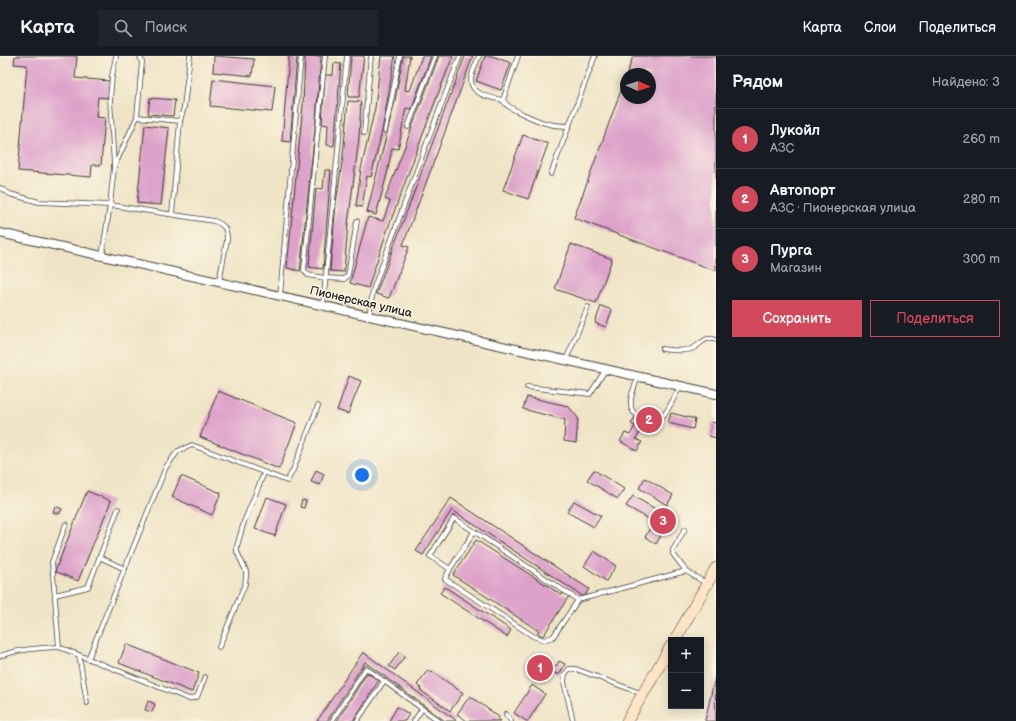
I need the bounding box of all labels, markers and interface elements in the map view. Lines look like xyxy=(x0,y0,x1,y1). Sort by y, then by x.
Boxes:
search box xyxy=(98,10,378,46)
text: Карта xyxy=(20,16,74,39)
icon: search xyxy=(112,17,134,39)
text: Поиск xyxy=(144,18,187,37)
text: Карта xyxy=(802,19,842,36)
text: Слои xyxy=(864,19,896,36)
text: Поделиться xyxy=(918,19,996,36)
north arrow xyxy=(620,68,656,104)
text: Рядом xyxy=(732,72,783,92)
text: Найдено: 3 xyxy=(932,74,1000,90)
text: Лукойл xyxy=(770,121,820,140)
text: 1 xyxy=(742,131,748,147)
text: 260 m xyxy=(962,131,1000,147)
text: АЗС xyxy=(770,140,794,156)
text: Автопорт xyxy=(770,181,835,200)
text: 2 xyxy=(741,191,749,207)
text: 280 m xyxy=(963,191,1000,207)
text: АЗС · Пионерская улица xyxy=(770,200,916,216)
text: Пурга xyxy=(770,241,812,260)
text: 3 xyxy=(741,251,749,267)
text: 300 m xyxy=(962,251,1000,267)
text: Магазин xyxy=(770,260,822,276)
street label: Пионерская улица xyxy=(308,283,414,321)
button: Сохранить xyxy=(732,300,862,337)
button: Поделиться xyxy=(870,300,1000,337)
pin: 2 xyxy=(636,405,662,435)
your location xyxy=(352,465,372,485)
pin: 3 xyxy=(650,506,676,536)
map controls xyxy=(668,637,704,709)
button: + xyxy=(668,637,704,673)
pin: 1 xyxy=(527,653,553,683)
button: − xyxy=(668,673,704,709)

